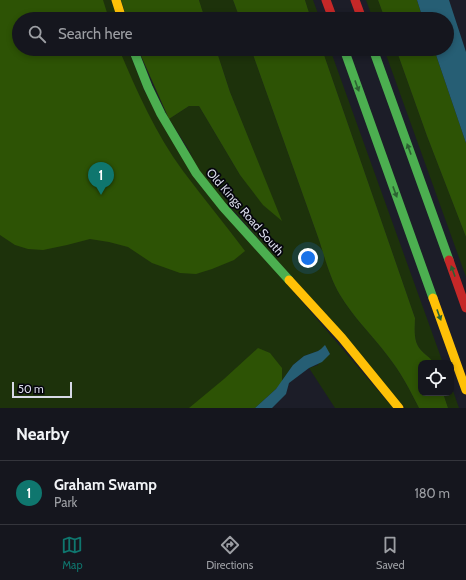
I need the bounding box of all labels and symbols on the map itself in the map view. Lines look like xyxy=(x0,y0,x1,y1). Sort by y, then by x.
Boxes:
one-way arrow xyxy=(354,80,360,92)
one-way arrow xyxy=(405,143,411,155)
pin: 1 xyxy=(88,162,114,195)
street label: Old Kings Road South xyxy=(203,165,287,258)
one-way arrow xyxy=(392,187,398,199)
your location xyxy=(298,248,318,268)
one-way arrow xyxy=(449,265,455,277)
one-way arrow xyxy=(436,309,442,321)
scale bar xyxy=(12,380,72,399)

